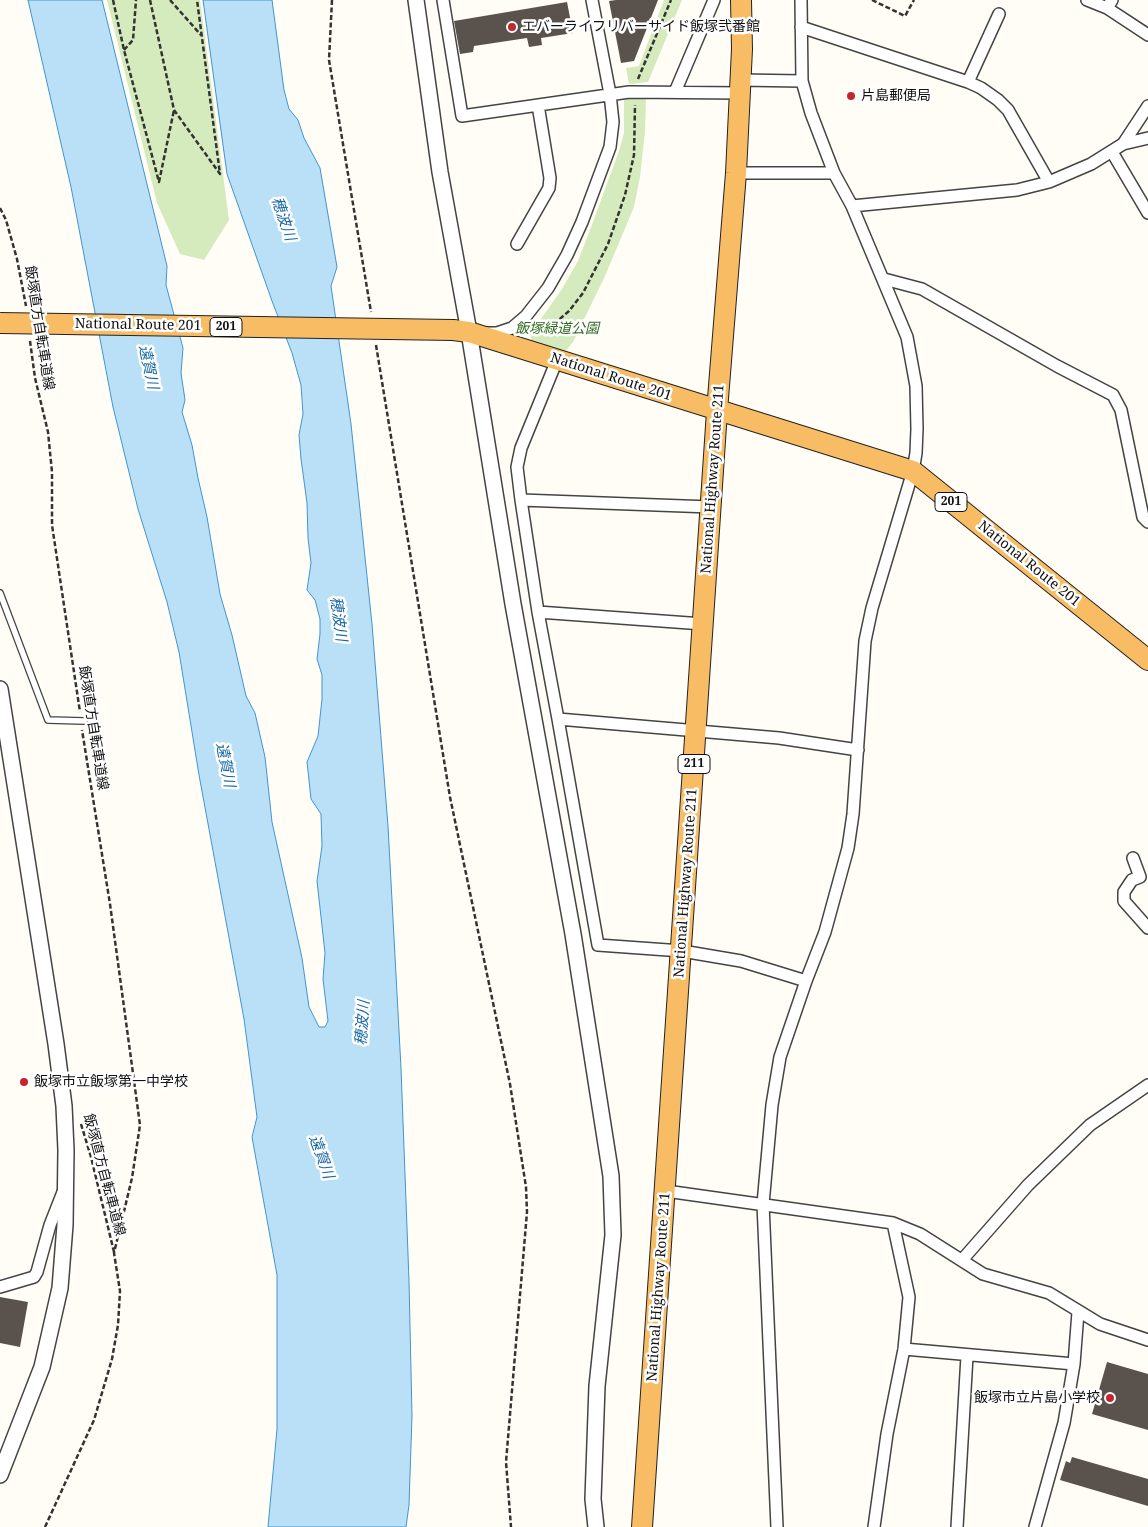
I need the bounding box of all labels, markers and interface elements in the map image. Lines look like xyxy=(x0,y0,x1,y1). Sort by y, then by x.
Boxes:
place label: エバーライフリバーサイド飯塚弐番館 xyxy=(522,19,760,35)
marker: エバーライフリバーサイド飯塚弐番館 xyxy=(506,21,518,33)
place label: 片島郵便局 xyxy=(861,88,931,104)
marker: 片島郵便局 xyxy=(845,90,857,102)
water label: 穂波川 xyxy=(267,195,299,243)
street label: 飯塚直方自転車道線 xyxy=(21,264,57,392)
street label: National Route 201 xyxy=(75,315,201,335)
road number: 201 xyxy=(210,318,242,337)
park label: 飯塚緑道公園 xyxy=(515,321,599,337)
water label: 遠賀川 xyxy=(135,343,161,391)
street label: National Route 201 xyxy=(548,349,674,405)
street label: National Highway Route 211 xyxy=(698,384,728,574)
road number: 201 xyxy=(935,492,967,512)
street label: National Route 201 xyxy=(975,518,1083,610)
water label: 穂波川 xyxy=(326,595,350,643)
street label: 飯塚直方自転車道線 xyxy=(75,664,111,792)
water label: 遠賀川 xyxy=(212,741,238,789)
road number: 211 xyxy=(678,754,710,774)
street label: National Highway Route 211 xyxy=(671,788,701,978)
water label: 穂波川 xyxy=(352,1000,374,1046)
place label: 飯塚市立飯塚第一中学校 xyxy=(34,1074,188,1090)
marker: 飯塚市立飯塚第一中学校 xyxy=(18,1076,30,1088)
street label: 飯塚直方自転車道線 xyxy=(80,1112,128,1238)
water label: 遠賀川 xyxy=(305,1133,337,1181)
street label: National Highway Route 211 xyxy=(644,1192,674,1382)
place label: 飯塚市立片島小学校 xyxy=(974,1390,1100,1406)
marker: 飯塚市立片島小学校 xyxy=(1104,1392,1116,1404)

